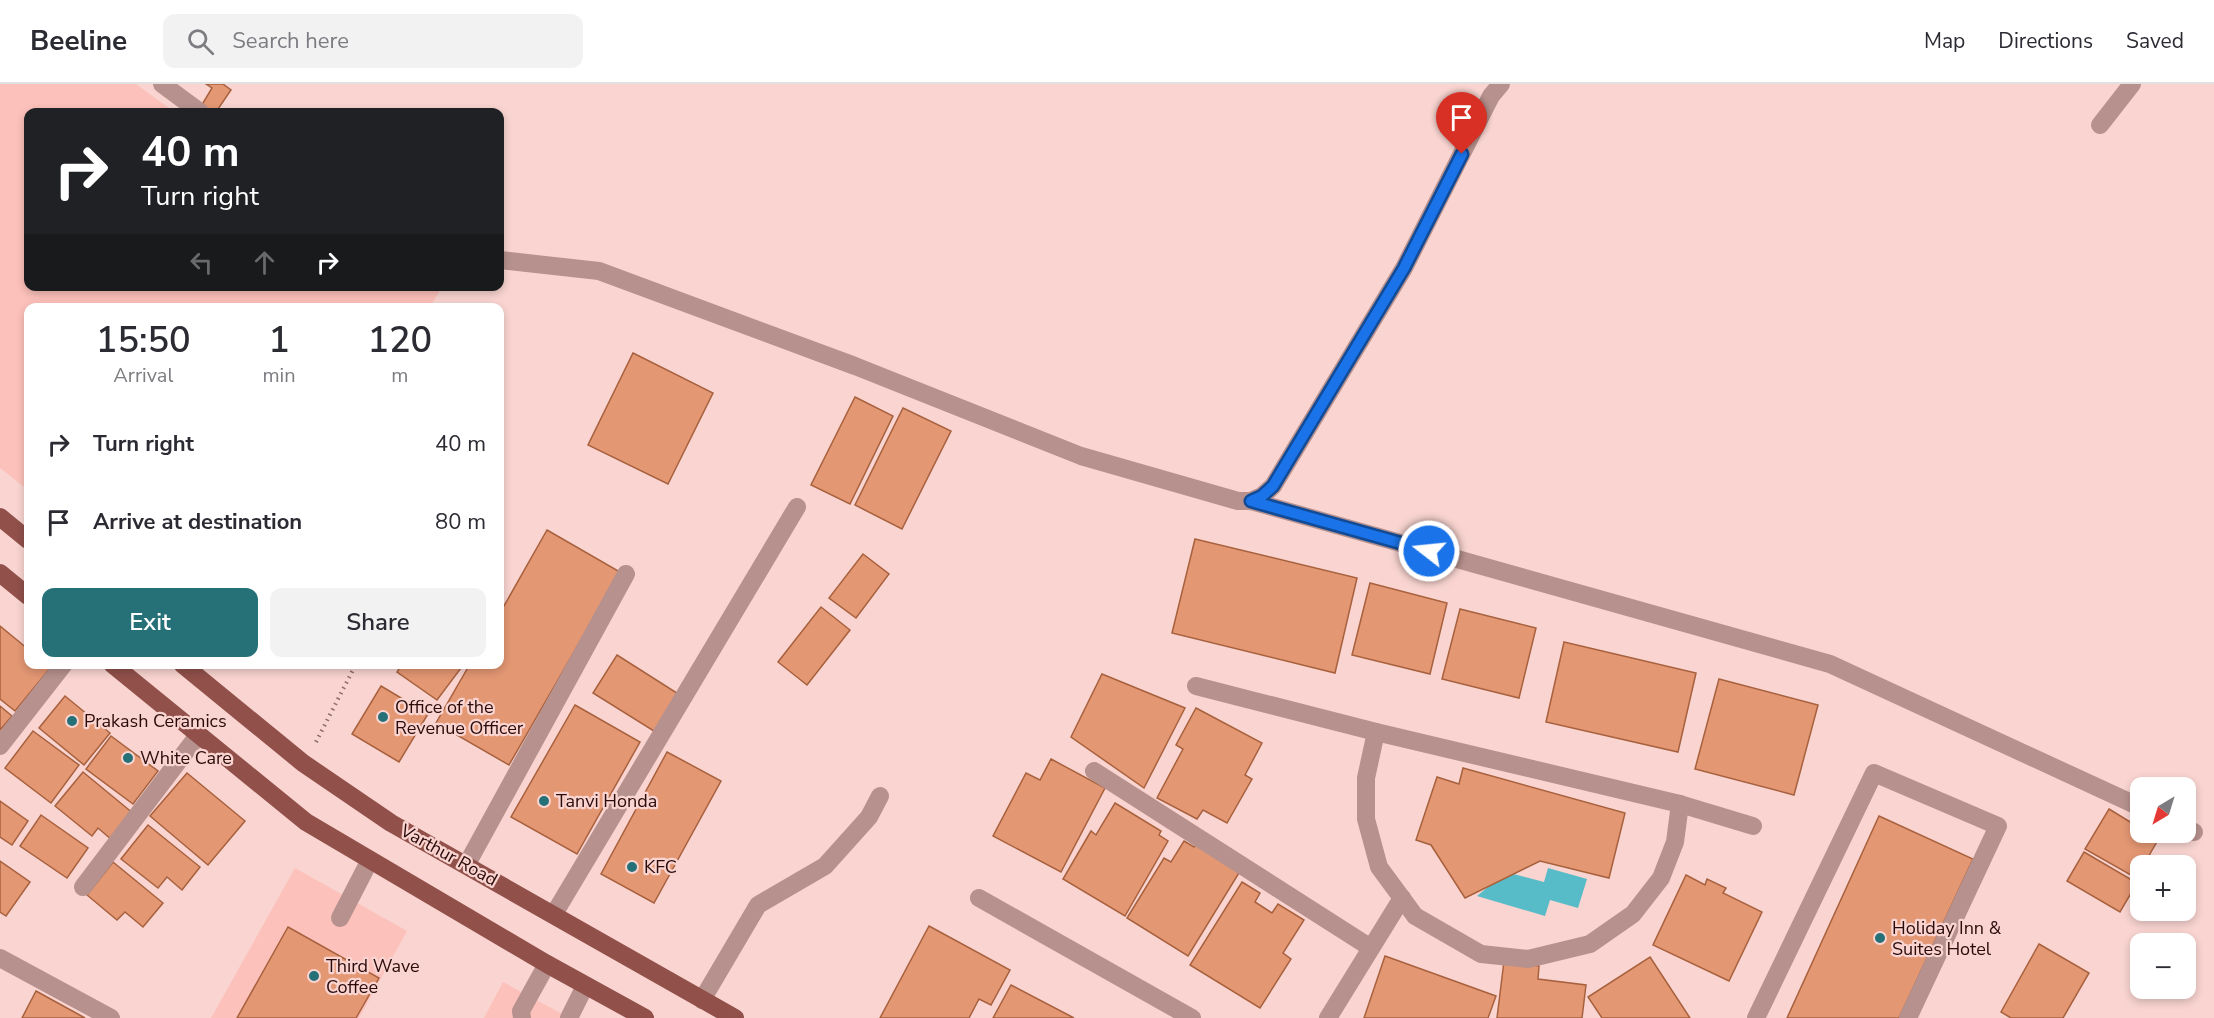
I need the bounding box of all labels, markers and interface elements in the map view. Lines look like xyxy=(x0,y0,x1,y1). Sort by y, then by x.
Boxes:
search box xyxy=(163,14,583,68)
text: Beeline xyxy=(30,22,127,60)
icon: search xyxy=(184,25,217,58)
text: Search here xyxy=(232,26,349,56)
text: Map xyxy=(1924,27,1965,55)
text: Directions xyxy=(1998,27,2093,55)
text: Saved xyxy=(2126,27,2184,55)
pin xyxy=(1436,92,1487,154)
icon: arrive xyxy=(1445,101,1478,134)
text: 40 m xyxy=(141,124,240,181)
icon: right xyxy=(42,132,120,210)
text: Turn right xyxy=(141,178,259,215)
icon: left xyxy=(185,246,218,279)
icon: ahead xyxy=(248,246,281,279)
icon: right xyxy=(311,246,344,279)
text: 15:50 xyxy=(96,316,191,365)
text: 1 xyxy=(268,316,290,365)
text: 120 xyxy=(367,316,432,365)
text: Arrival xyxy=(113,362,173,389)
text: min xyxy=(263,362,296,389)
text: m xyxy=(391,362,408,389)
icon: right xyxy=(42,428,75,461)
text: Turn right xyxy=(93,429,194,459)
text: 40 m xyxy=(435,429,486,459)
icon: arrive xyxy=(42,506,75,539)
text: Arrive at destination xyxy=(93,507,302,537)
text: 80 m xyxy=(435,507,486,537)
position arrow xyxy=(1397,519,1461,583)
button: Exit xyxy=(42,588,258,657)
button: Share xyxy=(270,588,486,657)
place label: Office of the Revenue Officer xyxy=(395,695,524,740)
place label: Prakash Ceramics xyxy=(84,709,227,733)
marker: Office of the Revenue Officer xyxy=(376,710,390,724)
marker: Prakash Ceramics xyxy=(65,714,79,728)
place label: White Care xyxy=(140,746,232,770)
marker: White Care xyxy=(121,751,135,765)
north arrow xyxy=(2130,777,2196,843)
map controls xyxy=(2130,777,2196,999)
place label: Tanvi Honda xyxy=(556,789,657,813)
marker: Tanvi Honda xyxy=(537,794,551,808)
street label: Varthur Road xyxy=(395,818,502,892)
place label: KFC xyxy=(644,855,677,879)
button: + xyxy=(2130,855,2196,921)
marker: KFC xyxy=(625,860,639,874)
place label: Holiday Inn & Suites Hotel xyxy=(1892,916,2002,961)
marker: Holiday Inn & Suites Hotel xyxy=(1873,931,1887,945)
button: − xyxy=(2130,933,2196,999)
place label: Third Wave Coffee xyxy=(326,954,420,999)
marker: Third Wave Coffee xyxy=(307,969,321,983)

